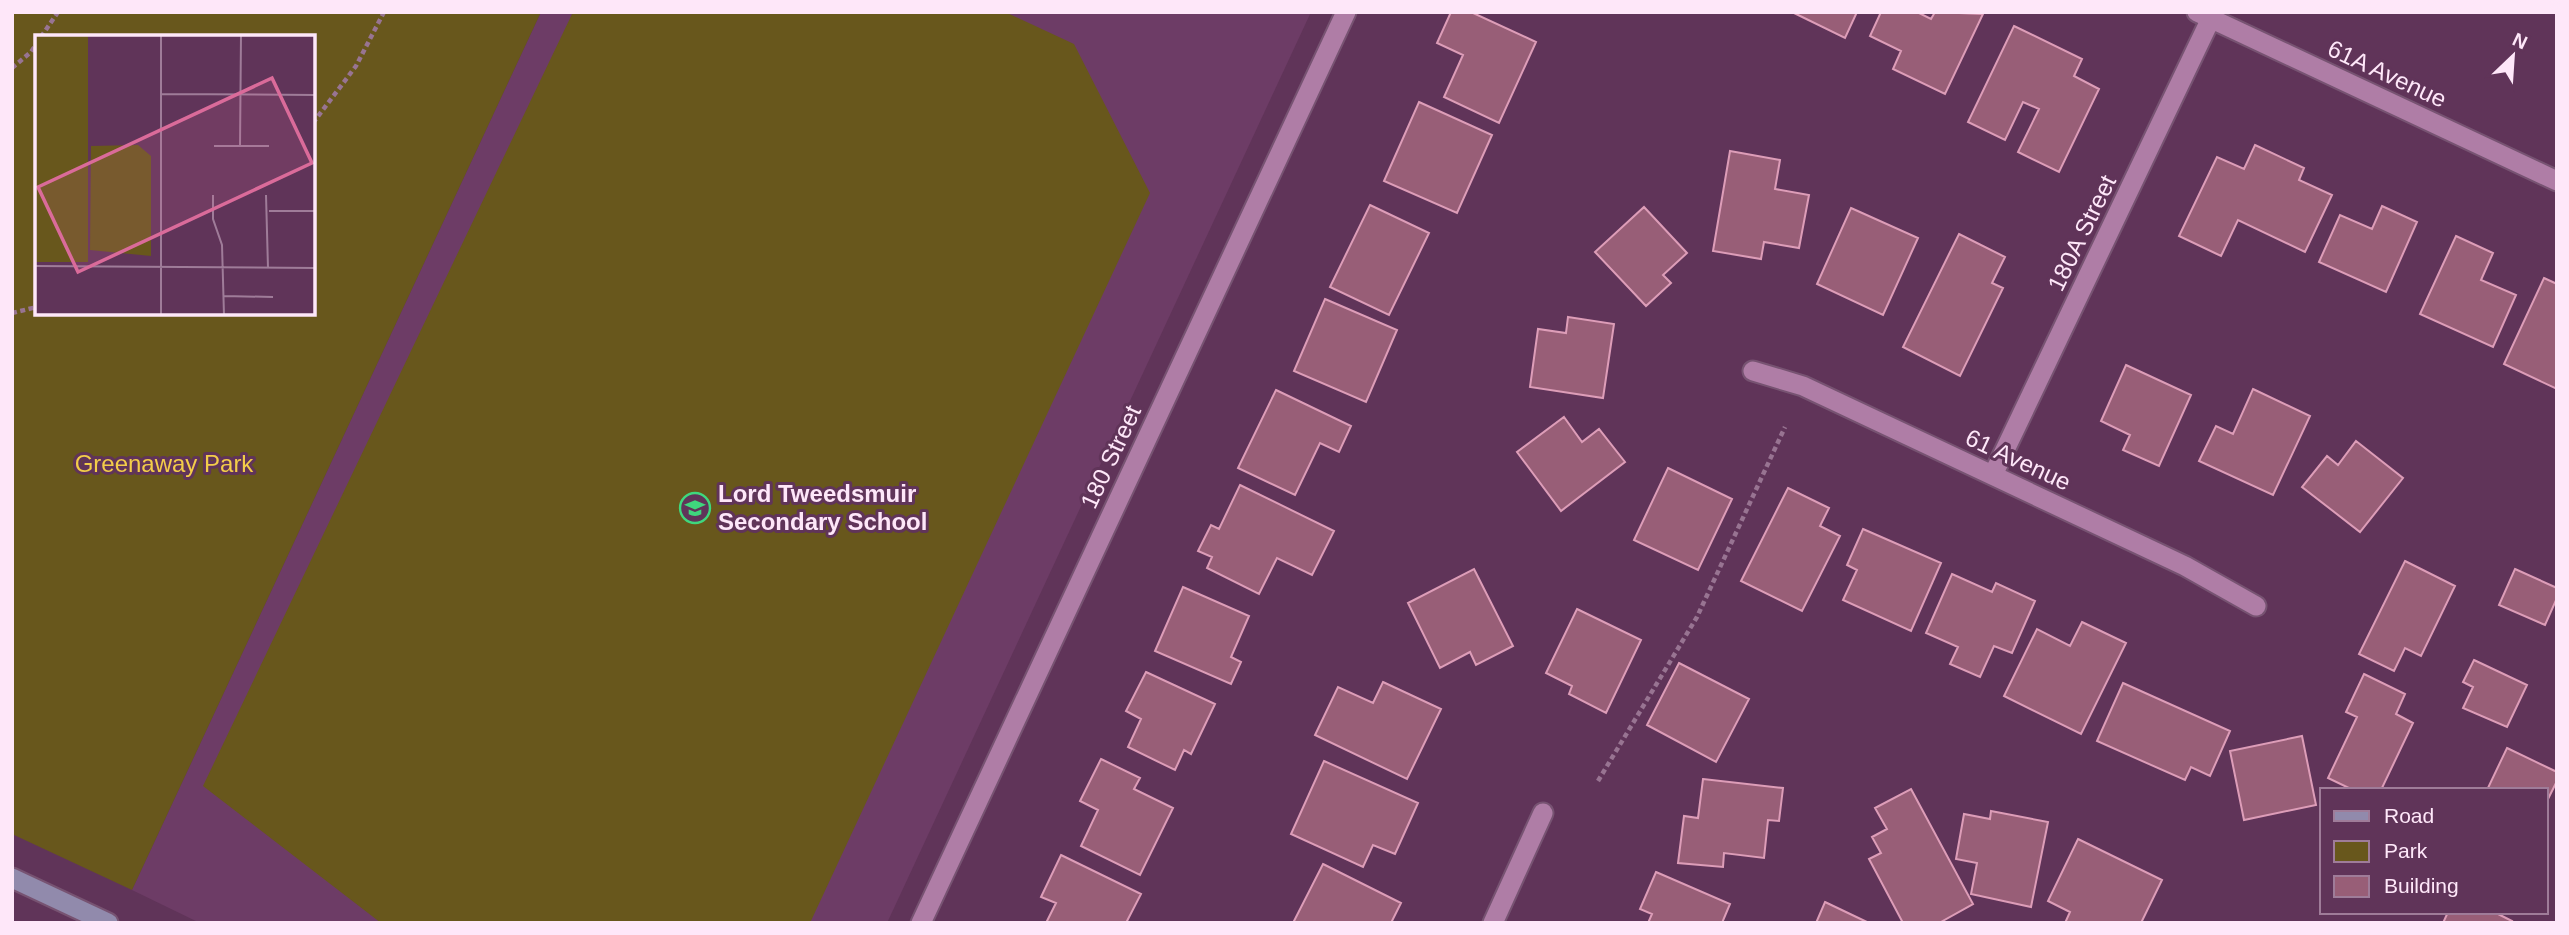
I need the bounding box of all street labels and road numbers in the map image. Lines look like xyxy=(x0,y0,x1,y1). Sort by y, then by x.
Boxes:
street label: 61A Avenue xyxy=(2324,34,2451,113)
street label: 180A Street xyxy=(2042,170,2121,295)
street label: 180 Street xyxy=(1075,401,1146,513)
street label: 61 Avenue xyxy=(1961,423,2075,496)

